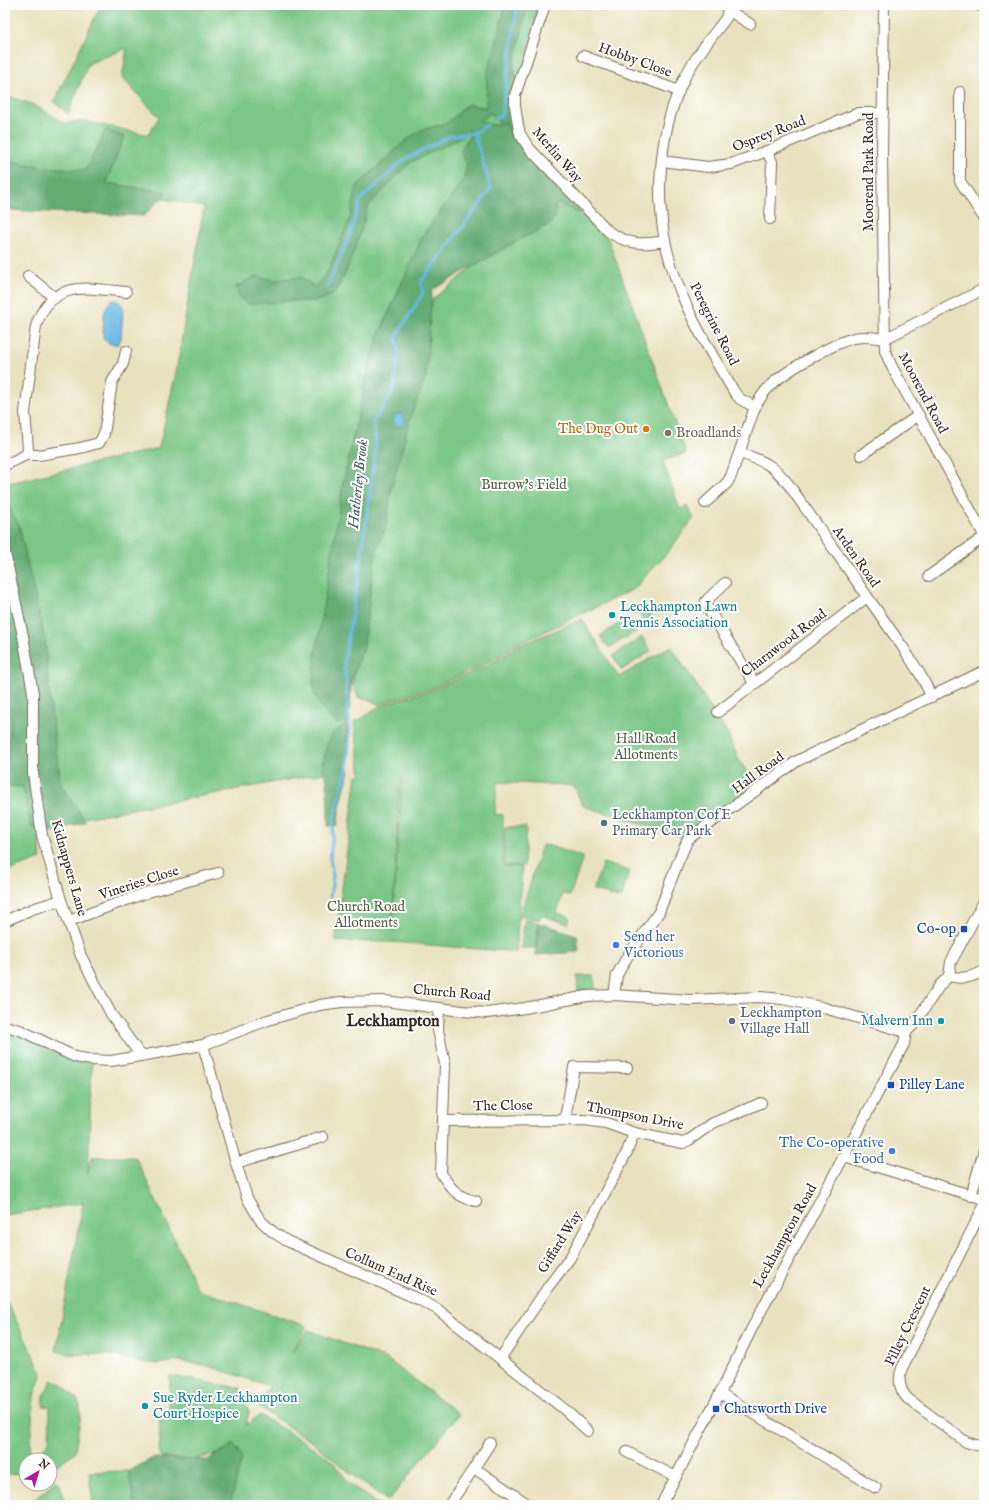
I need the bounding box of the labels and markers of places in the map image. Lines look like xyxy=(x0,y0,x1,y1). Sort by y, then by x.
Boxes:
place label: The Dug Out xyxy=(558,420,638,438)
marker: The Dug Out xyxy=(641,424,651,434)
place label: Broadlands xyxy=(676,424,741,442)
marker: Broadlands xyxy=(663,428,673,438)
place label: Leckhampton Lawn Tennis Association xyxy=(620,598,738,632)
marker: Leckhampton Lawn Tennis Association xyxy=(607,610,617,620)
place label: Leckhampton CofE Primary Car Park xyxy=(612,806,731,840)
marker: Leckhampton CofE Primary Car Park xyxy=(599,818,609,828)
place label: Co-op xyxy=(917,920,956,938)
marker: Co-op xyxy=(959,924,969,934)
place label: Send her Victorious xyxy=(623,928,684,962)
marker: Send her Victorious xyxy=(611,940,621,950)
place label: Leckhampton Village Hall xyxy=(739,1004,822,1038)
place label: Malvern Inn xyxy=(861,1012,934,1030)
marker: Leckhampton Village Hall xyxy=(727,1016,737,1026)
marker: Malvern Inn xyxy=(936,1016,946,1026)
place label: Pilley Lane xyxy=(899,1076,965,1094)
marker: Pilley Lane xyxy=(886,1080,896,1090)
place label: The Co-operative Food xyxy=(779,1134,885,1168)
marker: The Co-operative Food xyxy=(887,1146,897,1156)
place label: Sue Ryder Leckhampton Court Hospice xyxy=(153,1389,298,1423)
place label: Chatsworth Drive xyxy=(724,1400,827,1418)
marker: Sue Ryder Leckhampton Court Hospice xyxy=(140,1401,150,1411)
marker: Chatsworth Drive xyxy=(711,1404,721,1414)

